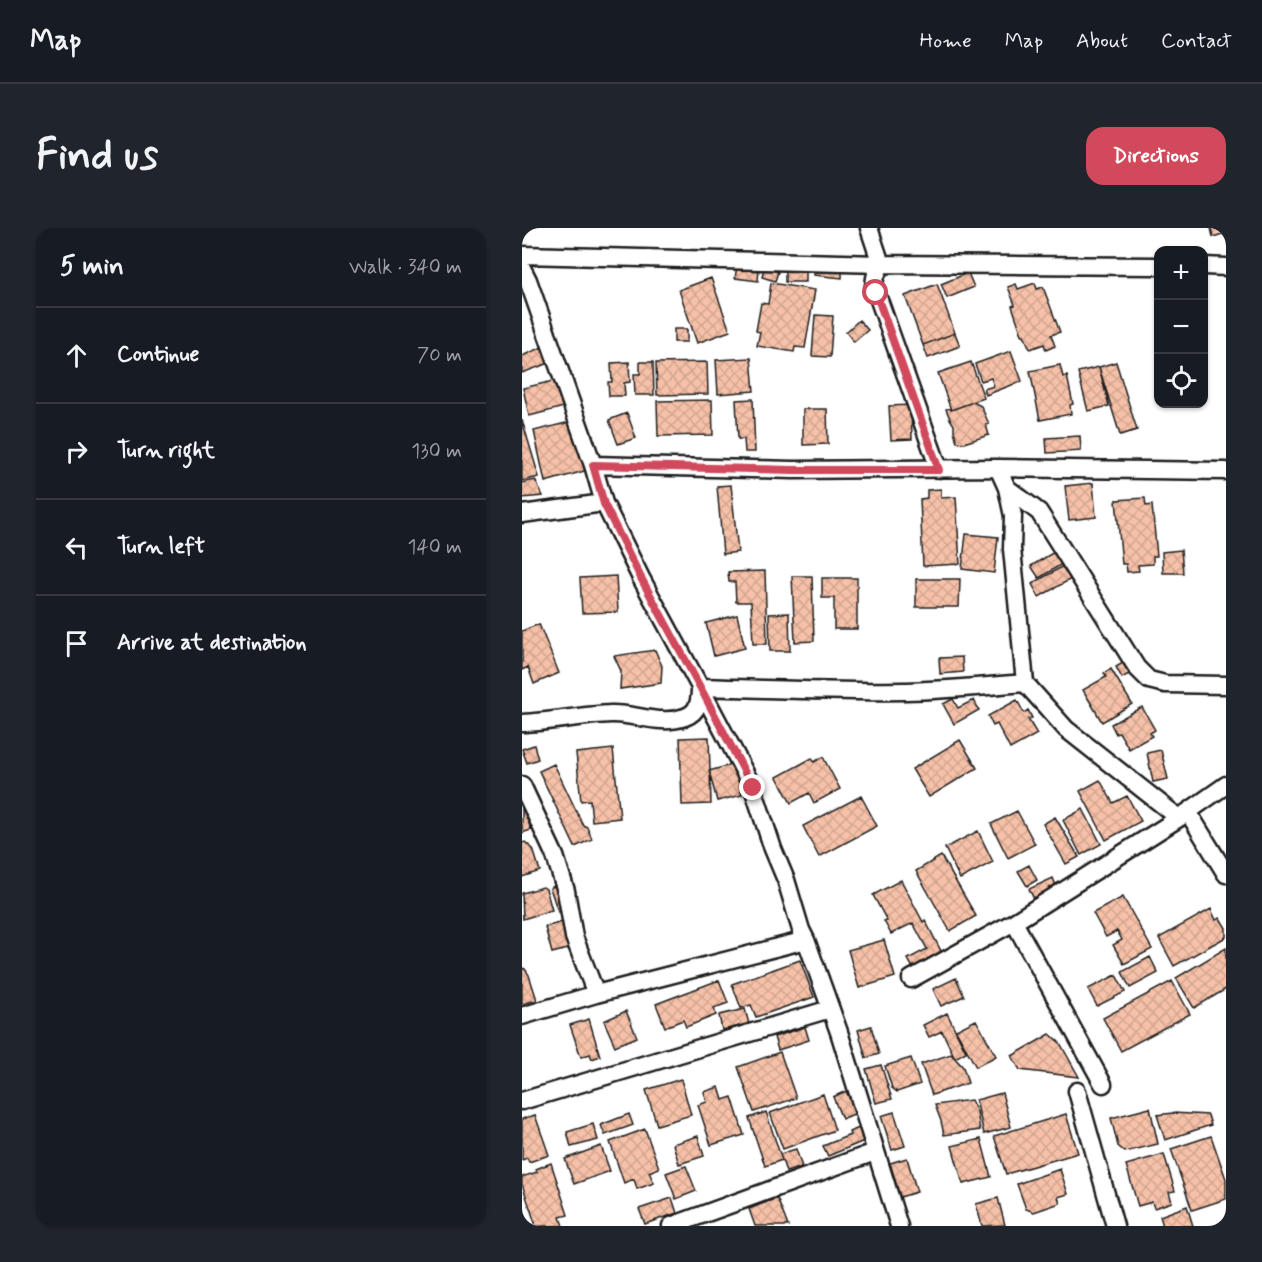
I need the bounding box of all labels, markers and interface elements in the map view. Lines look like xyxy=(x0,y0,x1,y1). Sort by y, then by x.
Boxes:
text: Map xyxy=(30,23,81,60)
text: Home xyxy=(920,27,972,55)
text: Map xyxy=(1005,27,1043,55)
text: About xyxy=(1076,27,1128,55)
text: Contact xyxy=(1161,27,1232,55)
button: Directions xyxy=(1086,127,1226,185)
text: Find us xyxy=(36,129,158,184)
map controls xyxy=(1154,246,1208,408)
button: + xyxy=(1154,246,1208,300)
text: 5 min xyxy=(60,250,124,284)
text: Walk · 340 m xyxy=(349,254,462,281)
route start xyxy=(862,279,888,305)
button: − xyxy=(1154,300,1208,354)
icon: ahead xyxy=(60,339,93,372)
text: Continue xyxy=(117,341,199,369)
text: 70 m xyxy=(417,342,462,369)
button: locate xyxy=(1154,354,1208,408)
icon: right xyxy=(60,435,93,468)
text: Turn right xyxy=(117,437,215,465)
text: 130 m xyxy=(411,438,462,465)
icon: left xyxy=(60,531,93,564)
text: Turn left xyxy=(117,533,205,561)
text: 140 m xyxy=(408,534,462,561)
icon: arrive xyxy=(60,627,93,660)
text: Arrive at destination xyxy=(117,629,307,657)
route end xyxy=(739,774,765,800)

